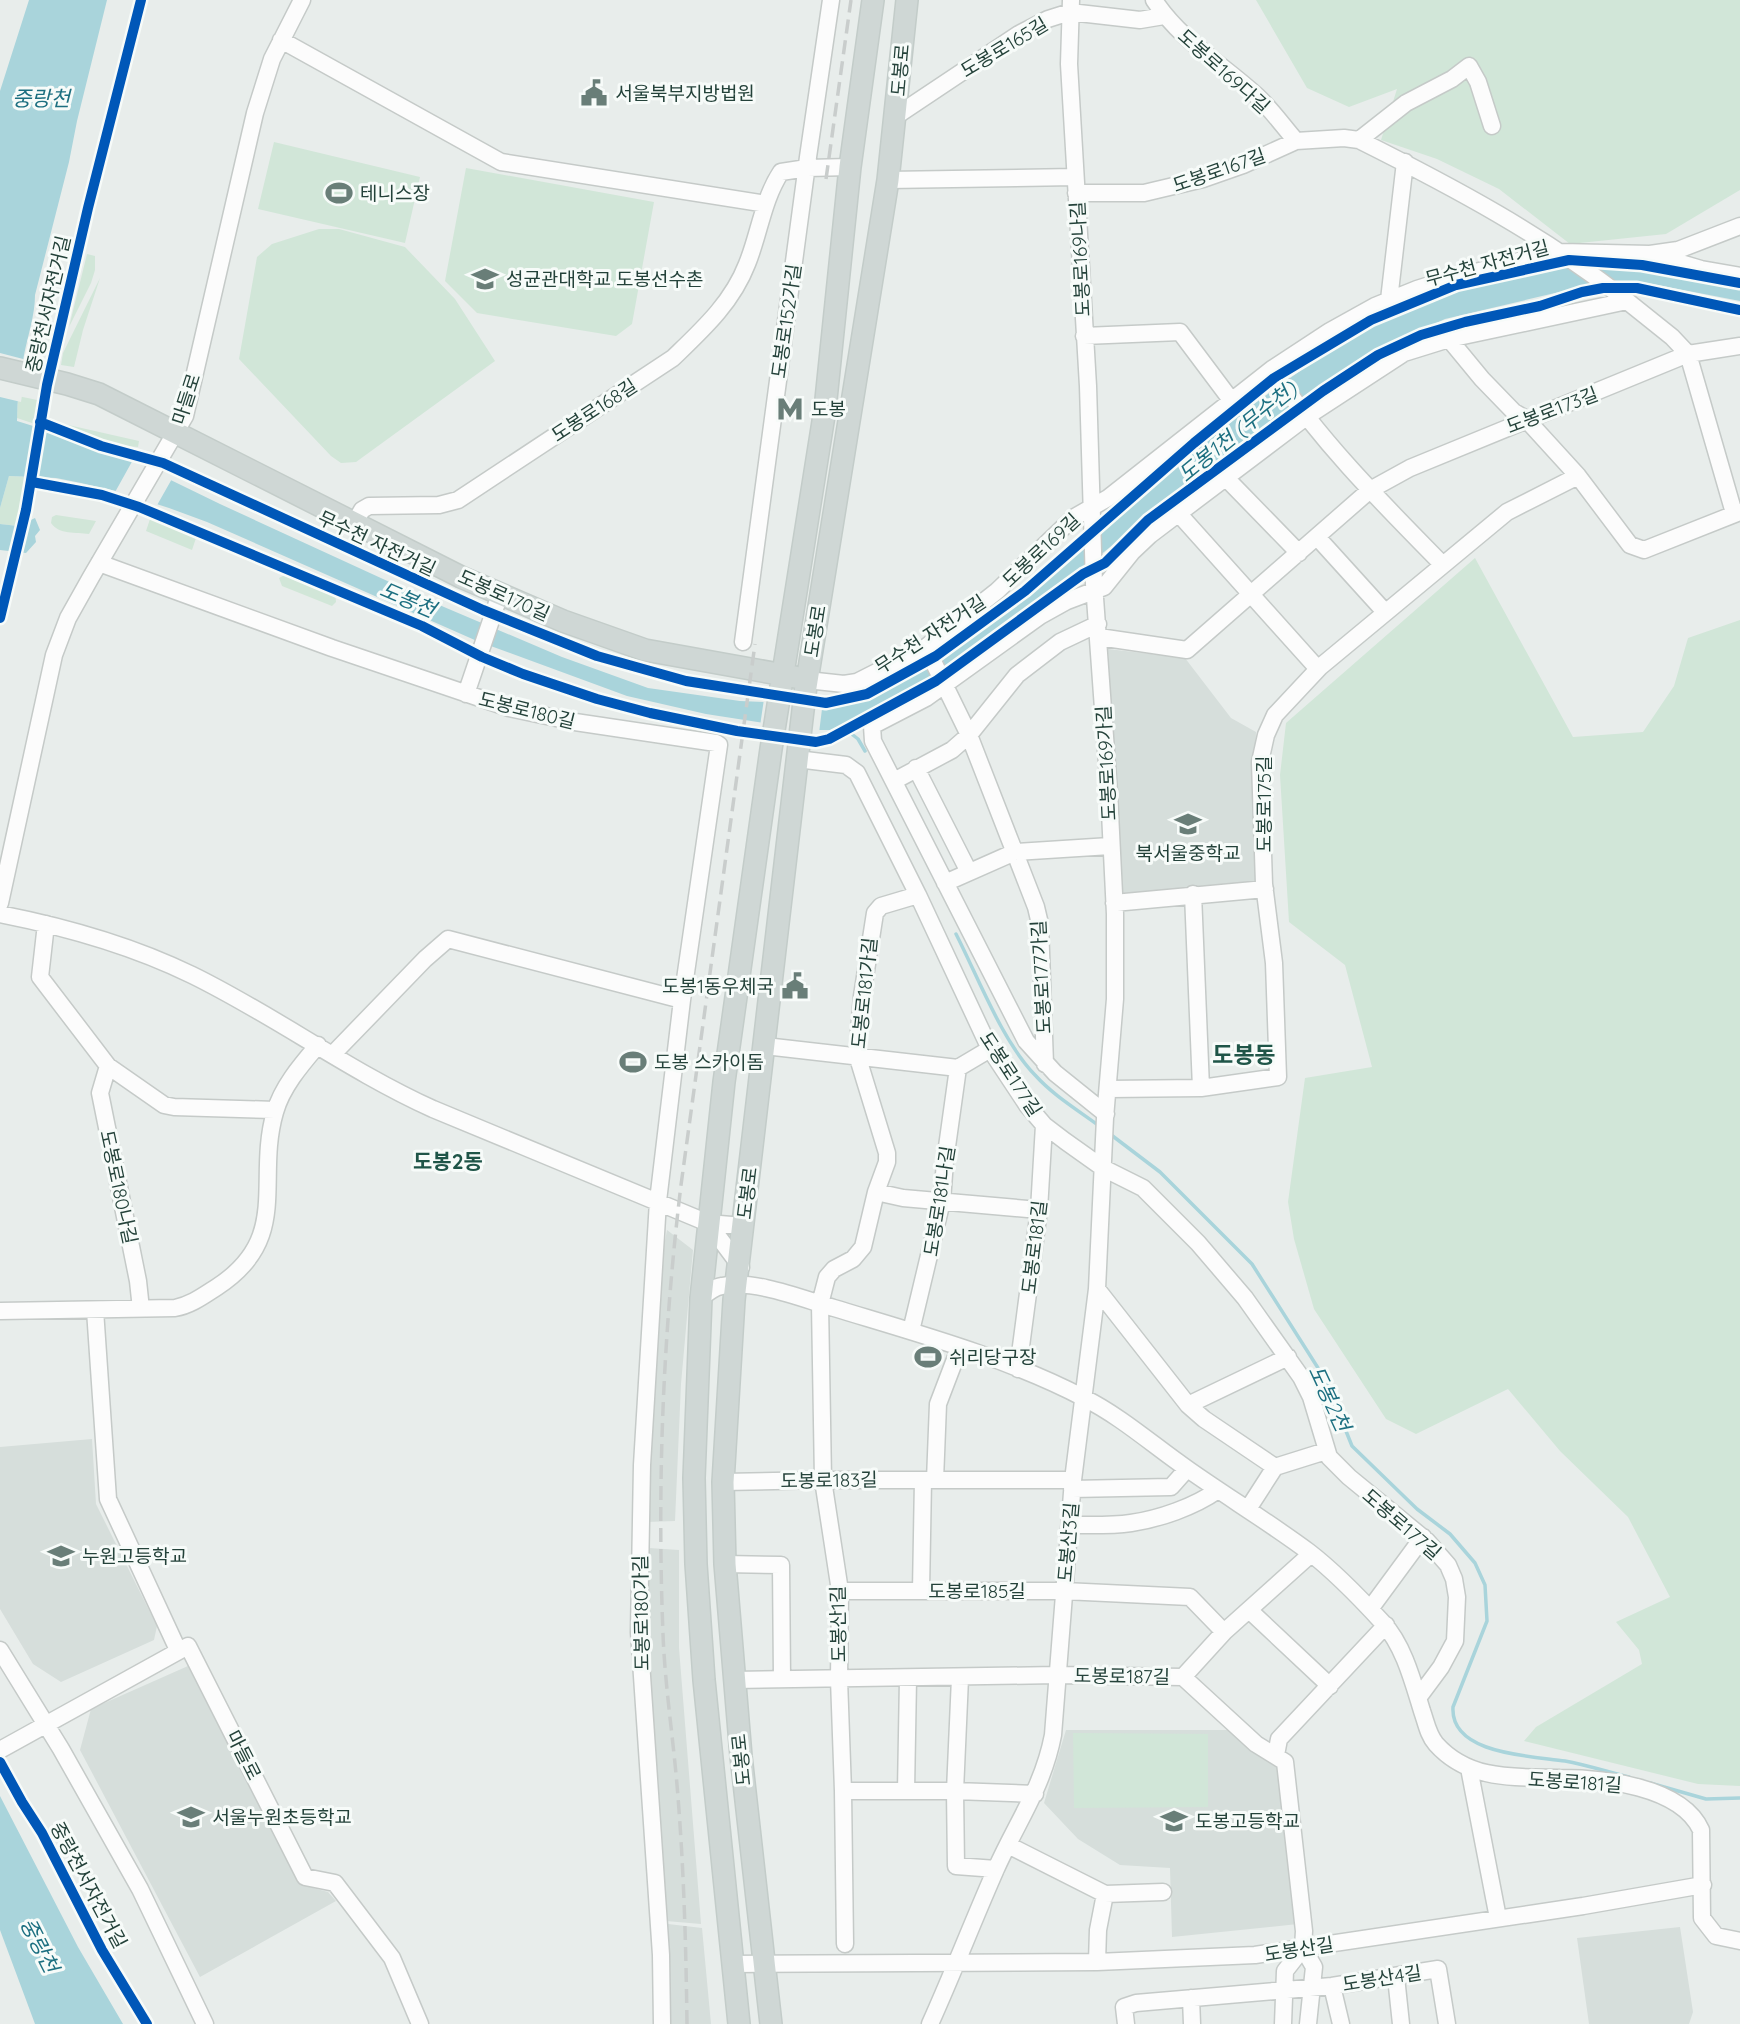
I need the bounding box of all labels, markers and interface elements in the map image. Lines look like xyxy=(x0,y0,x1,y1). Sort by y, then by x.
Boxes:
street label: 도봉로165길 xyxy=(956,12,1052,82)
street label: 도봉로169다길 xyxy=(1173,24,1275,118)
street label: 도봉로 xyxy=(886,43,914,97)
public building icon: 서울북부지방법원 xyxy=(579,78,609,108)
place label: 서울북부지방법원 xyxy=(615,81,755,105)
water label: 중랑천 xyxy=(12,85,73,111)
street label: 도봉로167길 xyxy=(1169,143,1269,197)
sports icon: 테니스장 xyxy=(324,178,354,208)
place label: 테니스장 xyxy=(360,181,430,205)
street label: 도봉로169나길 xyxy=(1065,201,1095,317)
street label: 중랑천서자전거길 xyxy=(21,233,75,375)
street label: 무수천 자전거길 xyxy=(1422,235,1552,291)
street label: 도봉로152가길 xyxy=(766,262,806,380)
school or university icon: 성균관대학교 도봉선수촌 xyxy=(470,264,500,294)
place label: 성균관대학교 도봉선수촌 xyxy=(506,267,703,291)
street label: 마들로 xyxy=(166,370,206,428)
street label: 도봉로168길 xyxy=(547,373,641,447)
water label: 도봉1천 (무수천) xyxy=(1172,375,1302,487)
street label: 도봉로173길 xyxy=(1503,381,1601,439)
metro station icon: 도봉 xyxy=(775,394,805,424)
place label: 도봉 xyxy=(811,397,846,421)
street label: 무수천 자전거길 xyxy=(314,505,440,581)
street label: 도봉로169길 xyxy=(997,508,1085,592)
street label: 도봉로170길 xyxy=(454,564,554,626)
water label: 도봉천 xyxy=(376,576,442,623)
street label: 무수천 자전거길 xyxy=(870,589,990,679)
street label: 도봉로 xyxy=(799,603,831,659)
street label: 도봉로180길 xyxy=(476,686,578,734)
street label: 도봉로169가길 xyxy=(1091,705,1121,821)
street label: 도봉로175길 xyxy=(1252,755,1276,853)
school or university icon: 북서울중학교 xyxy=(1173,809,1203,839)
place label: 북서울중학교 xyxy=(1136,841,1240,865)
street label: 도봉로177가길 xyxy=(1026,919,1056,1035)
street label: 도봉로181가길 xyxy=(846,936,882,1050)
public building icon: 도봉1동우체국 xyxy=(780,971,810,1001)
place label: 도봉1동우체국 xyxy=(662,974,774,998)
street label: 도봉로177길 xyxy=(975,1027,1047,1121)
district label: 도봉동 xyxy=(1212,1040,1276,1069)
sports icon: 도봉 스카이돔 xyxy=(618,1047,648,1077)
place label: 도봉 스카이돔 xyxy=(654,1050,764,1074)
street label: 도봉로180나길 xyxy=(95,1128,143,1246)
street label: 도봉로181나길 xyxy=(918,1144,960,1258)
district label: 도봉2동 xyxy=(413,1148,483,1174)
street label: 도봉로 xyxy=(732,1166,762,1220)
street label: 도봉로181길 xyxy=(1016,1199,1052,1295)
sports icon: 쉬리당구장 xyxy=(913,1342,943,1372)
place label: 쉬리당구장 xyxy=(949,1345,1036,1369)
water label: 도봉2천 xyxy=(1304,1361,1358,1437)
street label: 도봉로183길 xyxy=(780,1467,878,1493)
street label: 도봉로177길 xyxy=(1358,1483,1446,1565)
street label: 도봉산3길 xyxy=(1053,1501,1083,1583)
school or university icon: 누원고등학교 xyxy=(46,1541,76,1571)
place label: 누원고등학교 xyxy=(82,1544,187,1568)
street label: 도봉로180가길 xyxy=(628,1555,654,1671)
street label: 도봉로185길 xyxy=(928,1579,1026,1603)
street label: 도봉산1길 xyxy=(825,1585,851,1663)
street label: 도봉로187길 xyxy=(1074,1663,1170,1689)
street label: 마들로 xyxy=(221,1726,267,1784)
street label: 도봉로 xyxy=(726,1733,756,1787)
street label: 도봉로181길 xyxy=(1527,1767,1623,1797)
school or university icon: 서울누원초등학교 xyxy=(176,1802,206,1832)
place label: 서울누원초등학교 xyxy=(212,1805,352,1829)
school or university icon: 도봉고등학교 xyxy=(1159,1806,1189,1836)
place label: 도봉고등학교 xyxy=(1195,1809,1300,1833)
street label: 중랑천서자전거길 xyxy=(46,1818,132,1952)
water label: 중랑천 xyxy=(15,1913,66,1979)
street label: 도봉산길 xyxy=(1263,1932,1335,1966)
street label: 도봉산4길 xyxy=(1341,1960,1423,1996)

